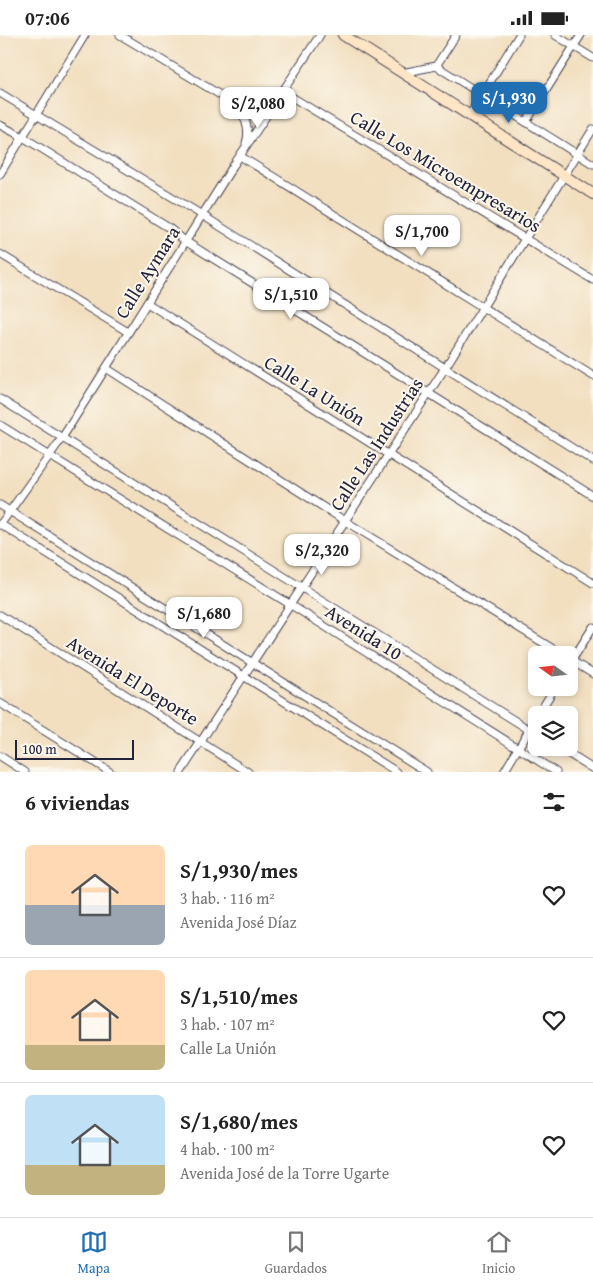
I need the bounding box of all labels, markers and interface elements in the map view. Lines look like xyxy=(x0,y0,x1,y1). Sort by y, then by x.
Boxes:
text: 07:06 xyxy=(25,4,70,32)
pin: S/1,930 xyxy=(463,81,555,124)
text: S/1,930 xyxy=(482,86,536,110)
pin: S/2,080 xyxy=(212,87,304,129)
text: S/2,080 xyxy=(231,91,285,115)
street label: Calle Los Microempresarios xyxy=(345,103,547,239)
pin: S/1,700 xyxy=(376,215,468,257)
text: S/1,700 xyxy=(395,219,449,243)
street label: Calle Aymara xyxy=(108,220,187,324)
pin: S/1,510 xyxy=(245,277,337,320)
text: S/1,510 xyxy=(264,282,318,306)
street label: Calle La Unión xyxy=(259,348,371,432)
street label: Calle Las Industrias xyxy=(322,372,430,516)
pin: S/2,320 xyxy=(276,533,368,576)
text: S/2,320 xyxy=(295,538,349,562)
pin: S/1,680 xyxy=(158,597,250,639)
street label: Avenida 10 xyxy=(320,597,408,667)
text: S/1,680 xyxy=(177,601,231,625)
street label: Avenida El Deporte xyxy=(62,628,204,732)
north arrow xyxy=(528,646,578,696)
map controls xyxy=(528,646,578,756)
button: layers xyxy=(528,706,578,756)
scale bar xyxy=(15,737,134,760)
text: 100 m xyxy=(22,739,57,759)
text: 6 viviendas xyxy=(25,787,130,818)
icon: filters xyxy=(540,788,568,816)
text: S/1,930/mes xyxy=(180,855,298,886)
icon: home xyxy=(65,865,125,925)
icon: heart xyxy=(540,881,568,909)
text: 3 hab. · 116 m² xyxy=(180,886,275,910)
text: Avenida José Díaz xyxy=(180,910,296,934)
text: S/1,510/mes xyxy=(180,981,298,1012)
icon: home xyxy=(65,990,125,1050)
icon: heart xyxy=(540,1006,568,1034)
text: 3 hab. · 107 m² xyxy=(180,1012,275,1036)
text: Calle La Unión xyxy=(180,1036,276,1060)
text: S/1,680/mes xyxy=(180,1106,298,1137)
icon: home xyxy=(65,1115,125,1175)
icon: heart xyxy=(540,1131,568,1159)
text: 4 hab. · 100 m² xyxy=(180,1137,275,1161)
text: Avenida José de la Torre Ugarte xyxy=(180,1161,389,1185)
tab: Mapa xyxy=(78,1228,110,1278)
tab: Guardados xyxy=(265,1228,327,1278)
tab: Inicio xyxy=(482,1228,516,1278)

